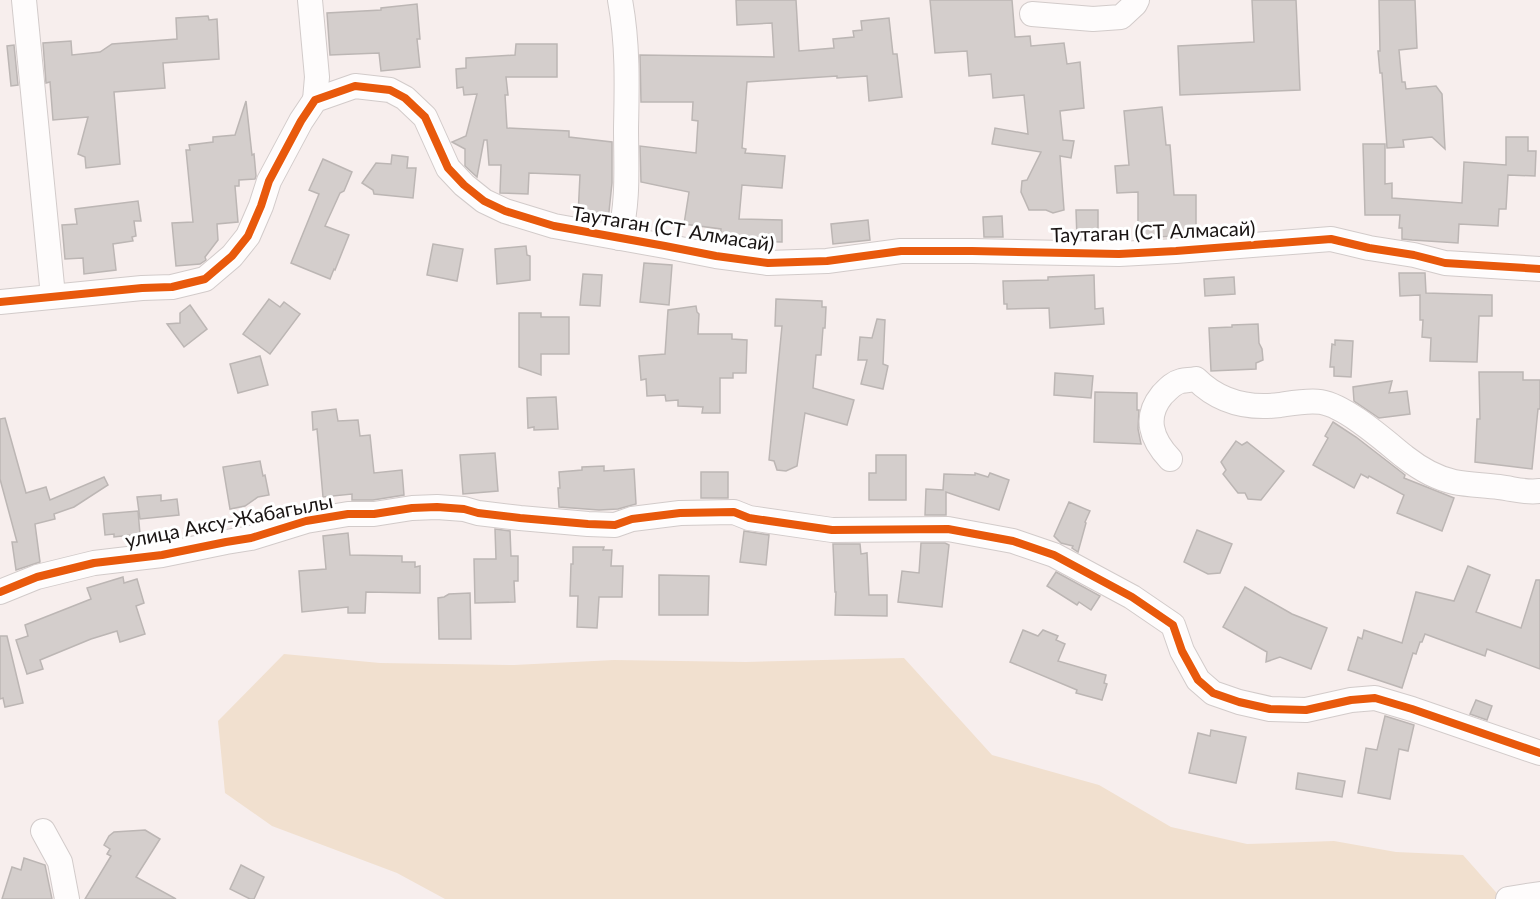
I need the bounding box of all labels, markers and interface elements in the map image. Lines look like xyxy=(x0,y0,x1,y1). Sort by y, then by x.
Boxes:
street label: Таутаган (СТ Алмасай) xyxy=(570,200,776,256)
street label: Таутаган (СТ Алмасай) xyxy=(1050,215,1256,247)
street label: улица Аксу-Жабагылы xyxy=(123,488,335,552)

